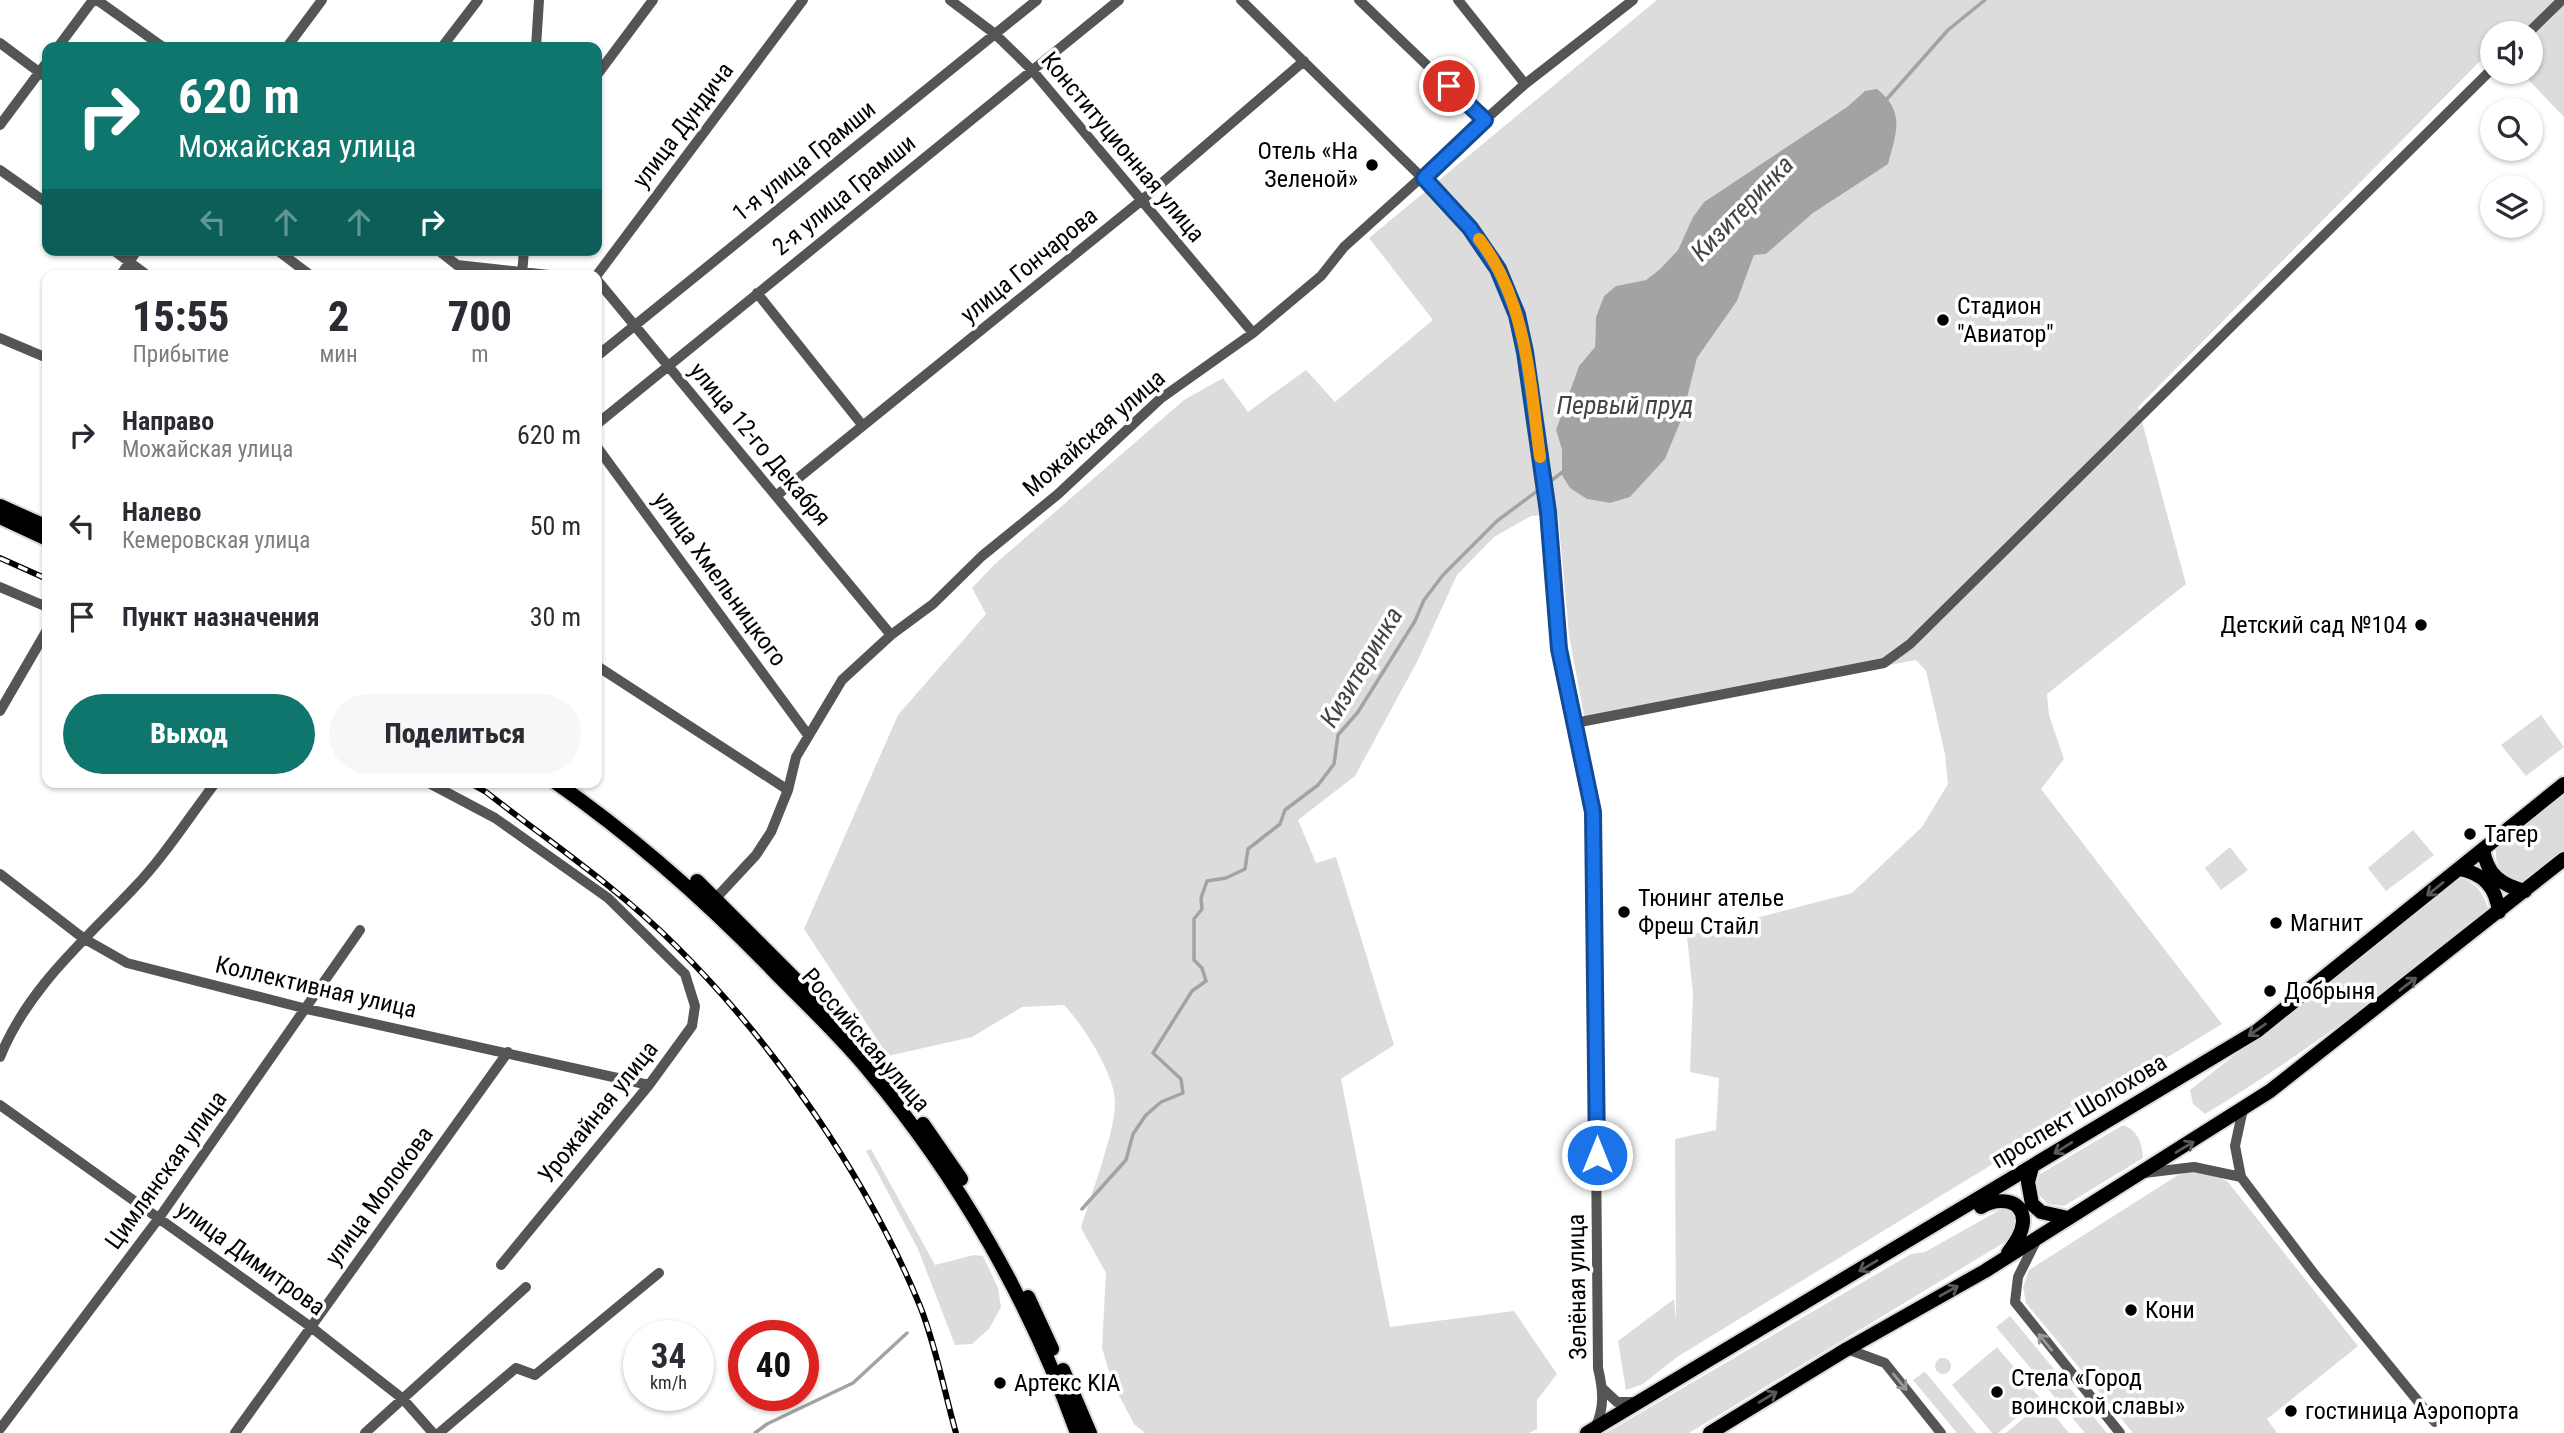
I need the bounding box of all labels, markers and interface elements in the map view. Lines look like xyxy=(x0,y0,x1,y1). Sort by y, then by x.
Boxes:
map controls xyxy=(2480,21,2543,238)
button: sound xyxy=(2480,21,2543,84)
street label: Конституционная улица xyxy=(1035,46,1211,248)
pin xyxy=(1419,56,1479,116)
street label: улица Дундича xyxy=(627,57,739,193)
icon: arrive xyxy=(1430,67,1468,105)
text: 620 m xyxy=(178,68,300,125)
icon: right xyxy=(63,70,154,161)
street label: 1-я улица Грамши xyxy=(727,95,881,227)
button: search xyxy=(2480,98,2543,161)
text: Можайская улица xyxy=(178,127,416,165)
street label: 2-я улица Грамши xyxy=(767,129,921,261)
place label: Отель «На Зеленой» xyxy=(1257,137,1358,193)
water label: Кизитеринка xyxy=(1684,149,1800,267)
marker: Отель «На Зеленой» xyxy=(1364,157,1380,173)
button: layers xyxy=(2480,175,2543,238)
street label: улица Гончарова xyxy=(955,201,1103,329)
icon: left xyxy=(194,203,232,241)
icon: ahead xyxy=(267,203,305,241)
icon: ahead xyxy=(340,203,378,241)
icon: right xyxy=(413,203,451,241)
text: 15:55 xyxy=(132,292,229,341)
text: 2 xyxy=(328,292,349,341)
text: 700 xyxy=(448,292,512,341)
place label: Стадион "Авиатор" xyxy=(1957,292,2054,348)
marker: Стадион "Авиатор" xyxy=(1935,312,1951,328)
text: Прибытие xyxy=(133,341,229,368)
text: мин xyxy=(319,341,358,368)
text: m xyxy=(471,341,489,368)
street label: улица 12-го Декабря xyxy=(684,357,836,531)
street label: Можайская улица xyxy=(1017,364,1171,502)
water label: Первый пруд xyxy=(1556,390,1694,420)
text: Направо xyxy=(122,406,214,436)
icon: right xyxy=(63,416,101,454)
text: 620 m xyxy=(517,420,581,450)
text: Можайская улица xyxy=(122,436,293,463)
street label: улица Хмельницкого xyxy=(647,486,793,672)
text: Налево xyxy=(122,497,202,527)
icon: left xyxy=(63,507,101,545)
text: 50 m xyxy=(530,511,581,541)
text: Кемеровская улица xyxy=(122,527,310,554)
icon: arrive xyxy=(63,598,101,636)
text: Пункт назначения xyxy=(122,602,320,632)
text: 30 m xyxy=(530,602,581,632)
water label: Кизитеринка xyxy=(1313,602,1409,732)
place label: Детский сад №104 xyxy=(2220,611,2407,639)
marker: Детский сад №104 xyxy=(2413,617,2429,633)
button: Выход xyxy=(63,694,315,774)
button: Поделиться xyxy=(329,694,581,774)
place label: Тагер xyxy=(2484,820,2538,848)
marker: Тагер xyxy=(2462,826,2478,842)
one-way arrow xyxy=(2427,881,2445,896)
place label: Тюнинг ателье Фреш Стайл xyxy=(1638,884,1784,940)
marker: Тюнинг ателье Фреш Стайл xyxy=(1616,904,1632,920)
place label: Магнит xyxy=(2290,909,2363,937)
marker: Магнит xyxy=(2268,915,2284,931)
street label: Коллективная улица xyxy=(213,950,419,1024)
street label: Российская улица xyxy=(796,962,936,1118)
one-way arrow xyxy=(2398,976,2416,992)
place label: Добрыня xyxy=(2284,977,2375,1005)
marker: Добрыня xyxy=(2262,983,2278,999)
one-way arrow xyxy=(2248,1023,2267,1037)
street label: Урожайная улица xyxy=(532,1036,664,1188)
street label: проспект Шолохова xyxy=(1986,1048,2172,1174)
street label: Цимлянская улица xyxy=(99,1086,233,1254)
position arrow xyxy=(1560,1118,1634,1192)
street label: улица Молокова xyxy=(319,1121,439,1271)
one-way arrow xyxy=(2174,1140,2194,1154)
one-way arrow xyxy=(2053,1141,2073,1155)
street label: улица Димитрова xyxy=(171,1195,331,1321)
street label: Зелёная улица xyxy=(1562,1214,1592,1360)
one-way arrow xyxy=(1858,1259,1878,1273)
one-way arrow xyxy=(1938,1284,1958,1298)
place label: Кони xyxy=(2145,1296,2195,1324)
marker: Кони xyxy=(2123,1302,2139,1318)
speed limit sign: 40 xyxy=(728,1320,819,1411)
one-way arrow xyxy=(2037,1334,2053,1352)
text: 34 xyxy=(651,1336,686,1377)
place label: Стела «Город воинской славы» xyxy=(2011,1364,2185,1420)
place label: Артекс KIA xyxy=(1014,1369,1120,1397)
text: km/h xyxy=(650,1372,687,1393)
one-way arrow xyxy=(1892,1373,1908,1391)
marker: Артекс KIA xyxy=(992,1375,1008,1391)
marker: Стела «Город воинской славы» xyxy=(1989,1384,2005,1400)
one-way arrow xyxy=(1757,1390,1777,1404)
place label: гостиница Аэропорта xyxy=(2305,1397,2519,1425)
marker: гостиница Аэропорта xyxy=(2283,1403,2299,1419)

